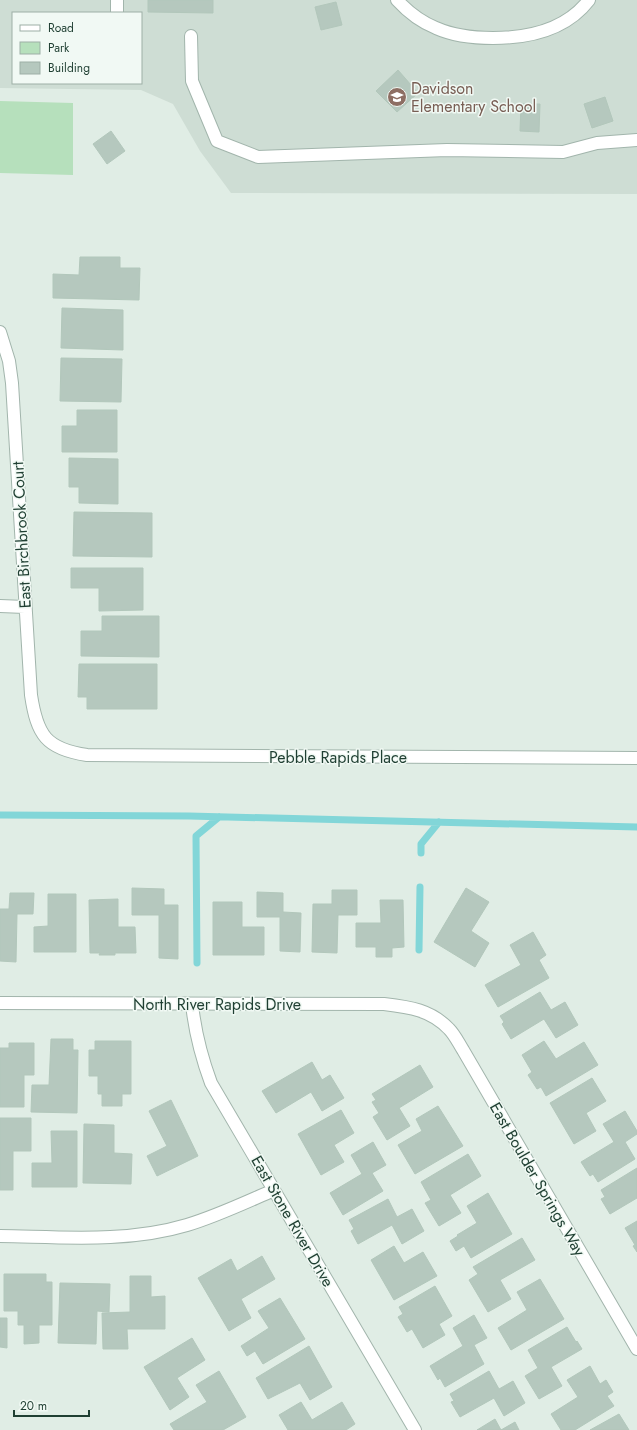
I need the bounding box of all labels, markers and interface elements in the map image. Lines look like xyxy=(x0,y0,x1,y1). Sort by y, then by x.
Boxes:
legend xyxy=(12,12,142,84)
text: Road xyxy=(48,19,74,37)
text: Park xyxy=(48,39,70,57)
text: Building xyxy=(48,59,90,77)
place label: Davidson Elementary School xyxy=(411,77,536,118)
school or university icon: Davidson Elementary School xyxy=(386,86,408,108)
street label: East Birchbrook Court xyxy=(6,461,37,609)
street label: Pebble Rapids Place xyxy=(269,746,407,769)
street label: North River Rapids Drive xyxy=(133,993,301,1016)
street label: East Boulder Springs Way xyxy=(484,1098,592,1261)
street label: East Stone River Drive xyxy=(246,1151,340,1291)
scale bar xyxy=(14,1392,89,1418)
text: 20 m xyxy=(20,1397,47,1415)

